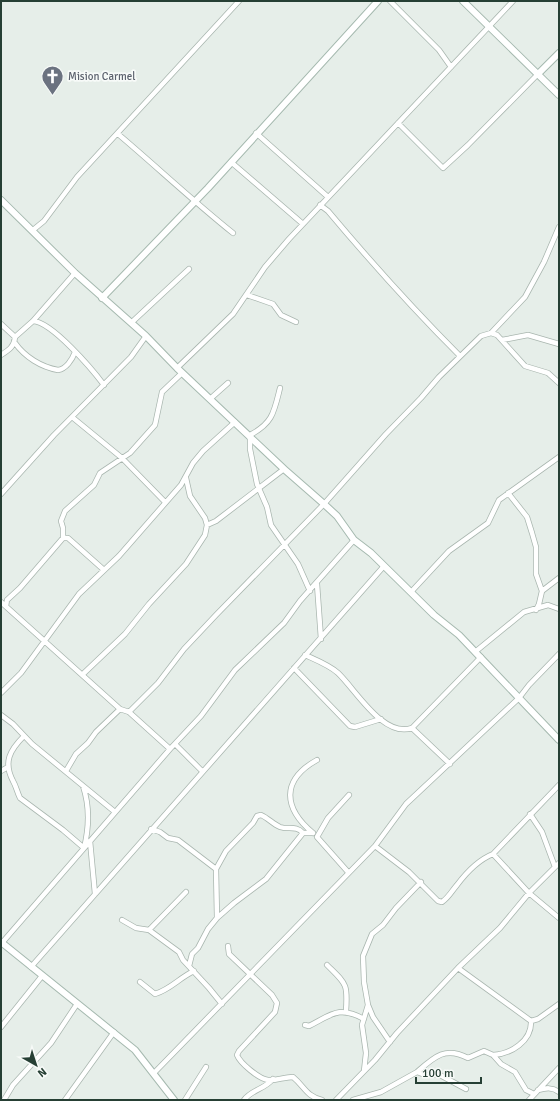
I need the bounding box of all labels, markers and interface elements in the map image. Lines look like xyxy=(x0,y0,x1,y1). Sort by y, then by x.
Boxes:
church icon: Mision Carmel xyxy=(39,63,65,96)
place label: Mision Carmel xyxy=(68,70,136,83)
north arrow xyxy=(16,1045,56,1085)
scale bar xyxy=(416,1059,481,1085)
text: N xyxy=(35,1065,49,1080)
text: 100 m xyxy=(422,1066,454,1081)

